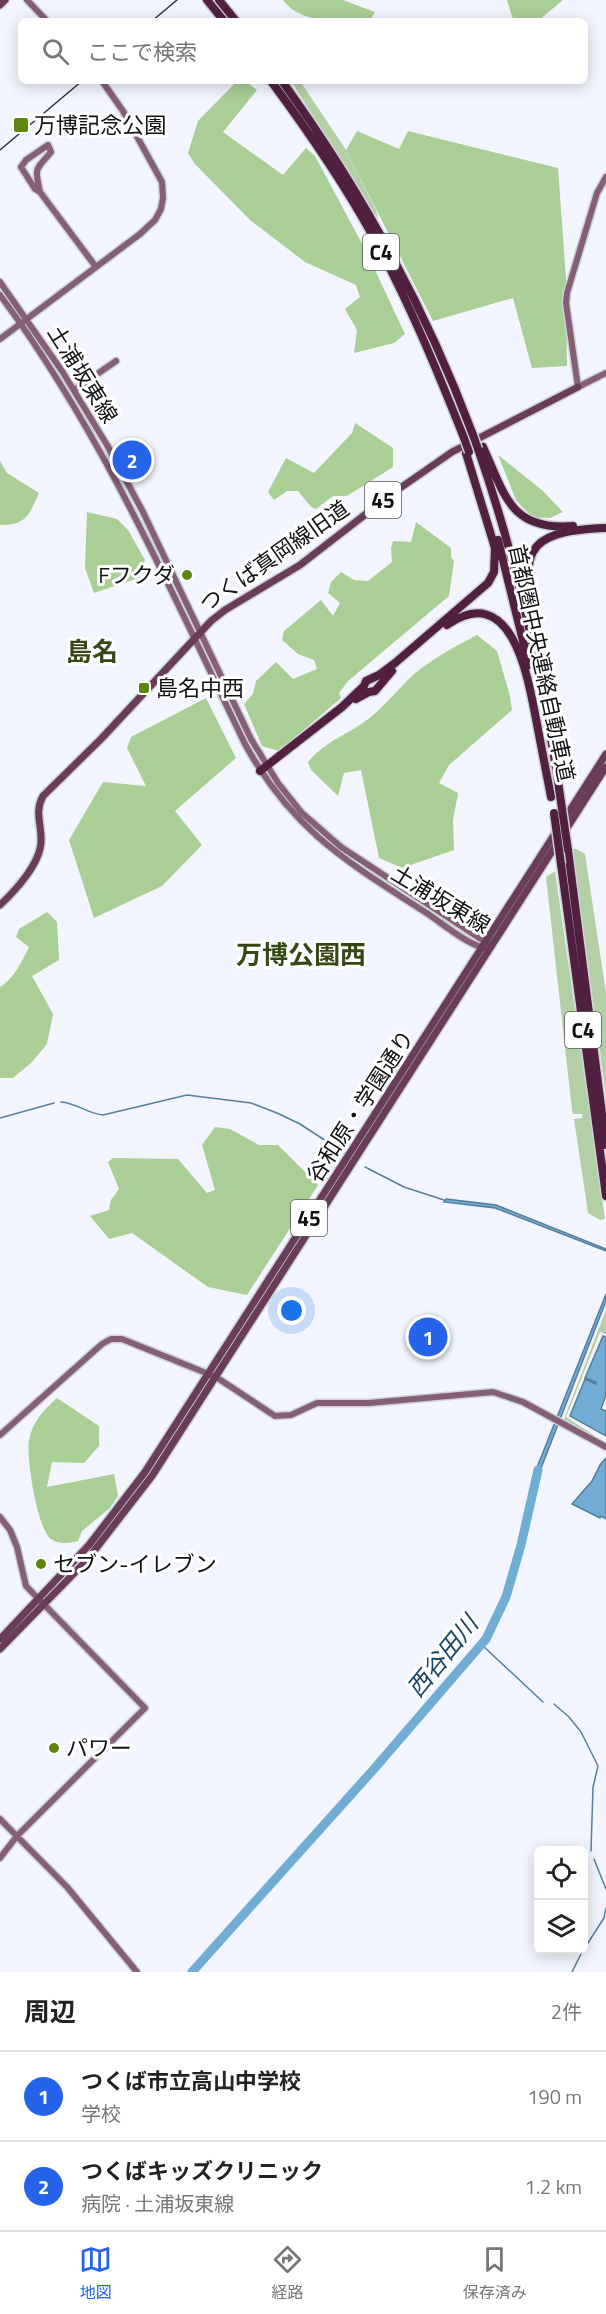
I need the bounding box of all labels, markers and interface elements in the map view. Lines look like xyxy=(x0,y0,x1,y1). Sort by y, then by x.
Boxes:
search box xyxy=(18,18,588,84)
icon: search xyxy=(39,35,72,68)
text: ここで検索 xyxy=(87,35,197,69)
place label: 万博記念公園 xyxy=(34,108,166,142)
marker: 万博記念公園 xyxy=(12,116,30,134)
road number: C4 xyxy=(363,234,399,270)
street label: 土浦坂東線 xyxy=(39,318,127,430)
pin: 2 xyxy=(112,438,152,482)
road number: 45 xyxy=(365,482,401,518)
street label: つくば真岡線旧道 xyxy=(192,492,356,620)
street label: 首都圏中央連絡自動車道 xyxy=(500,541,584,785)
place label: Fフクダ xyxy=(98,558,175,592)
marker: Fフクダ xyxy=(180,568,194,582)
district label: 島名 xyxy=(66,632,118,671)
place label: 島名中西 xyxy=(156,671,244,705)
marker: 島名中西 xyxy=(137,681,151,695)
street label: 土浦坂東線 xyxy=(385,856,497,942)
district label: 万博公園西 xyxy=(236,935,366,974)
road number: C4 xyxy=(565,1012,601,1048)
street label: 谷和原・学園通り xyxy=(298,1023,422,1189)
road number: 45 xyxy=(291,1200,327,1236)
your location xyxy=(277,1296,306,1325)
pin: 1 xyxy=(408,1314,448,1360)
place label: セブン-イレブン xyxy=(53,1547,217,1581)
marker: セブン-イレブン xyxy=(34,1557,48,1571)
water label: 西谷田川 xyxy=(398,1605,488,1705)
place label: パワー xyxy=(66,1731,132,1765)
marker: パワー xyxy=(47,1741,61,1755)
map controls xyxy=(534,1846,588,1954)
button: locate xyxy=(534,1846,588,1900)
button: layers xyxy=(534,1900,588,1954)
text: 周辺 xyxy=(24,1992,76,2031)
text: 2件 xyxy=(551,1996,582,2027)
text: つくば市立高山中学校 xyxy=(81,2064,301,2098)
text: 1 xyxy=(38,2081,49,2112)
text: 190 m xyxy=(527,2081,582,2112)
text: 学校 xyxy=(81,2098,121,2129)
text: つくばキッズクリニック xyxy=(81,2154,323,2188)
text: 2 xyxy=(38,2171,49,2202)
text: 1.2 km xyxy=(525,2171,582,2202)
text: 病院 · 土浦坂東線 xyxy=(81,2188,234,2219)
tab: 地図 xyxy=(79,2243,112,2304)
tab: 経路 xyxy=(271,2243,304,2304)
tab: 保存済み xyxy=(463,2243,527,2304)

